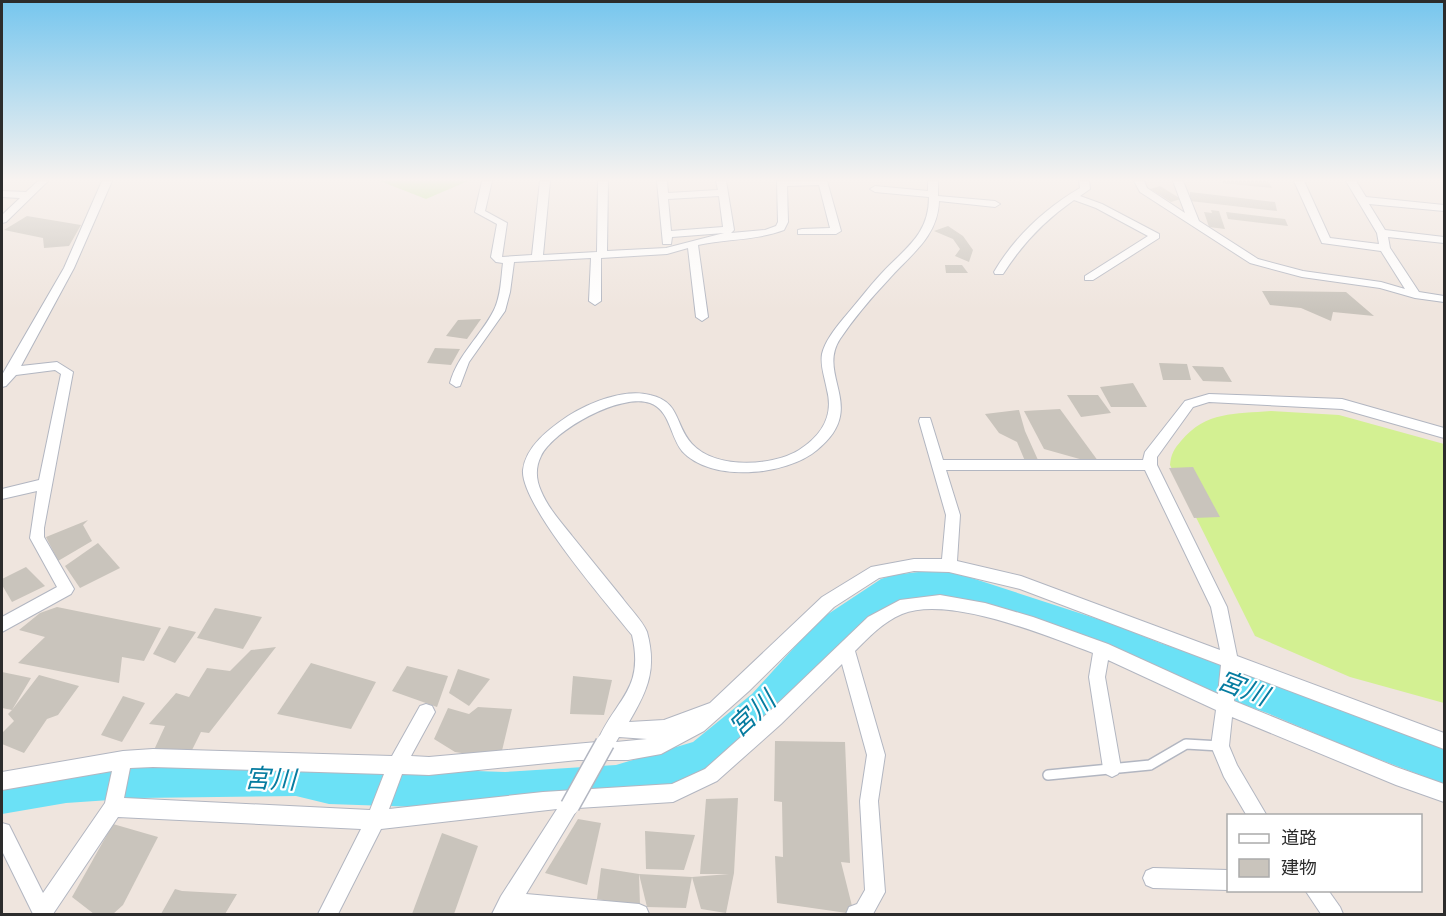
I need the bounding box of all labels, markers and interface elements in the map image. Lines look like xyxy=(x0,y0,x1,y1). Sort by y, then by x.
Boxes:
water label: 宮川 xyxy=(1213,665,1275,712)
water label: 宮川 xyxy=(723,683,783,743)
water label: 宮川 xyxy=(243,763,299,795)
legend xyxy=(1227,814,1422,892)
text: 道路 xyxy=(1281,828,1317,848)
text: 建物 xyxy=(1281,858,1317,878)

